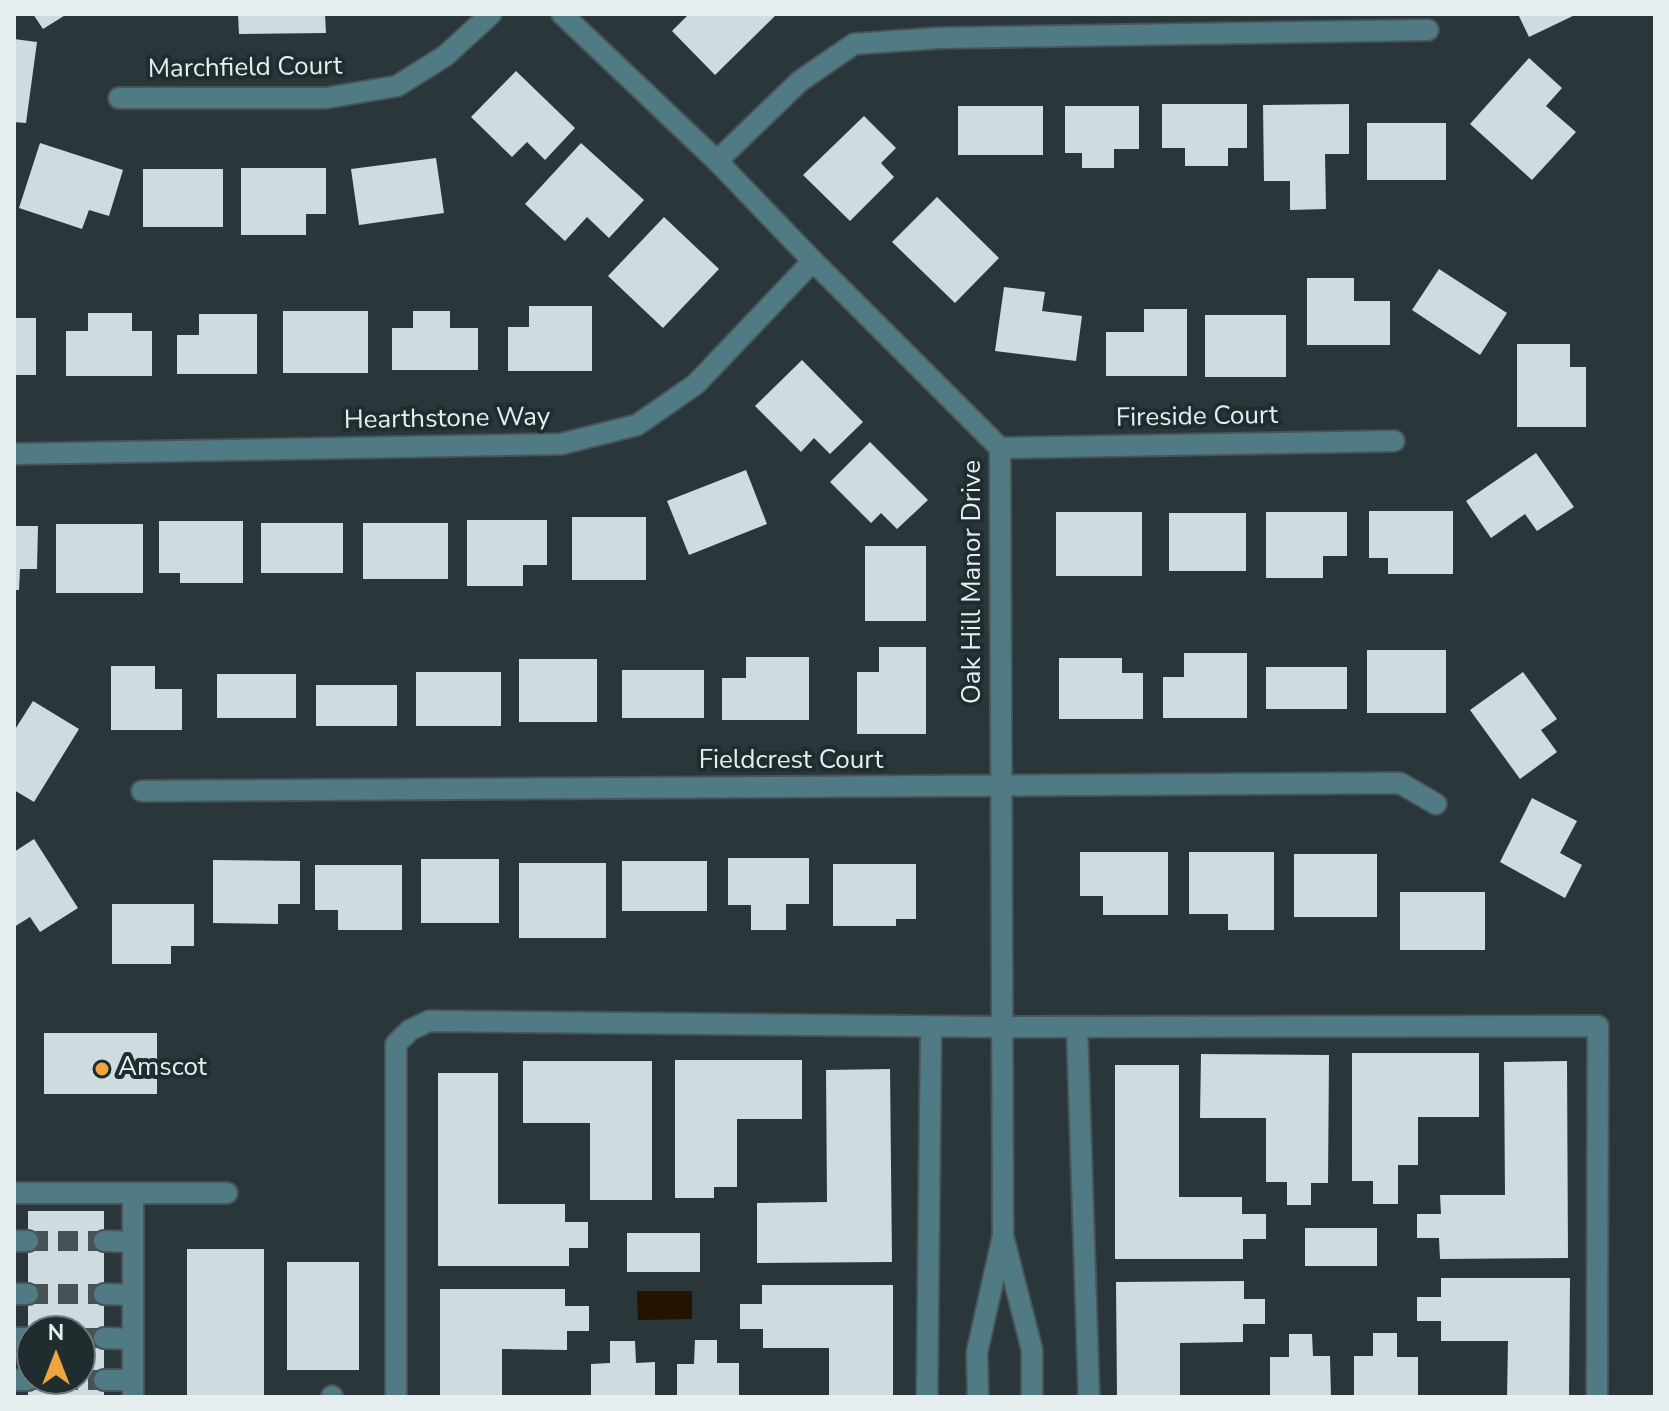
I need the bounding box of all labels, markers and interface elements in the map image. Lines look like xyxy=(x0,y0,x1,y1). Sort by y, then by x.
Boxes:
street label: Marchfield Court xyxy=(148,52,342,86)
street label: Fireside Court xyxy=(1116,401,1278,435)
street label: Hearthstone Way xyxy=(343,403,551,437)
street label: Oak Hill Manor Drive xyxy=(958,460,990,704)
street label: Fieldcrest Court xyxy=(699,746,883,778)
place label: Amscot xyxy=(118,1053,207,1085)
marker: Amscot xyxy=(93,1060,111,1078)
north arrow xyxy=(16,1315,96,1395)
text: N xyxy=(48,1318,64,1348)

